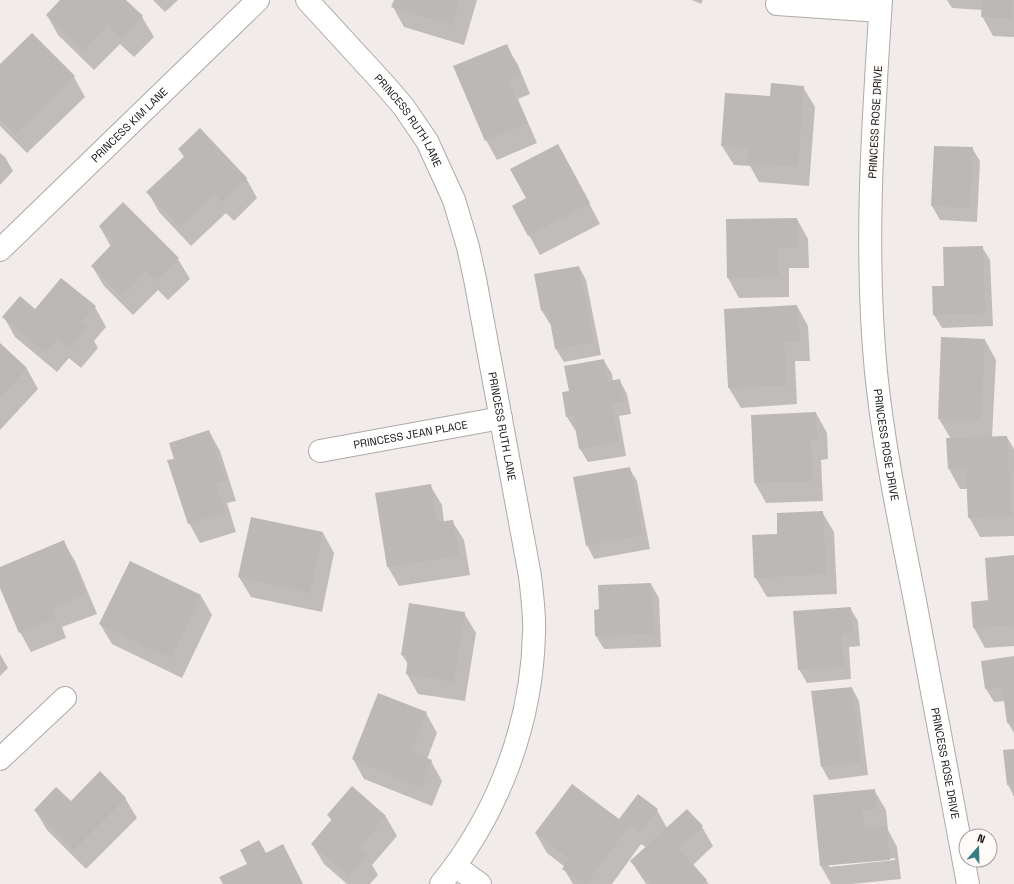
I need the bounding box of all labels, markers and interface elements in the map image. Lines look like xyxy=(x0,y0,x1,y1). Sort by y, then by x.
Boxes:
street label: PRINCESS ROSE DRIVE xyxy=(865,65,885,179)
street label: PRINCESS RUTH LANE xyxy=(371,71,445,169)
street label: PRINCESS KIM LANE xyxy=(88,84,171,165)
street label: PRINCESS RUTH LANE xyxy=(485,371,519,482)
street label: PRINCESS ROSE DRIVE xyxy=(871,388,902,502)
street label: PRINCESS JEAN PLACE xyxy=(352,417,469,452)
street label: PRINCESS ROSE DRIVE xyxy=(928,706,963,820)
north arrow xyxy=(958,828,998,868)
text: N xyxy=(976,831,987,846)

